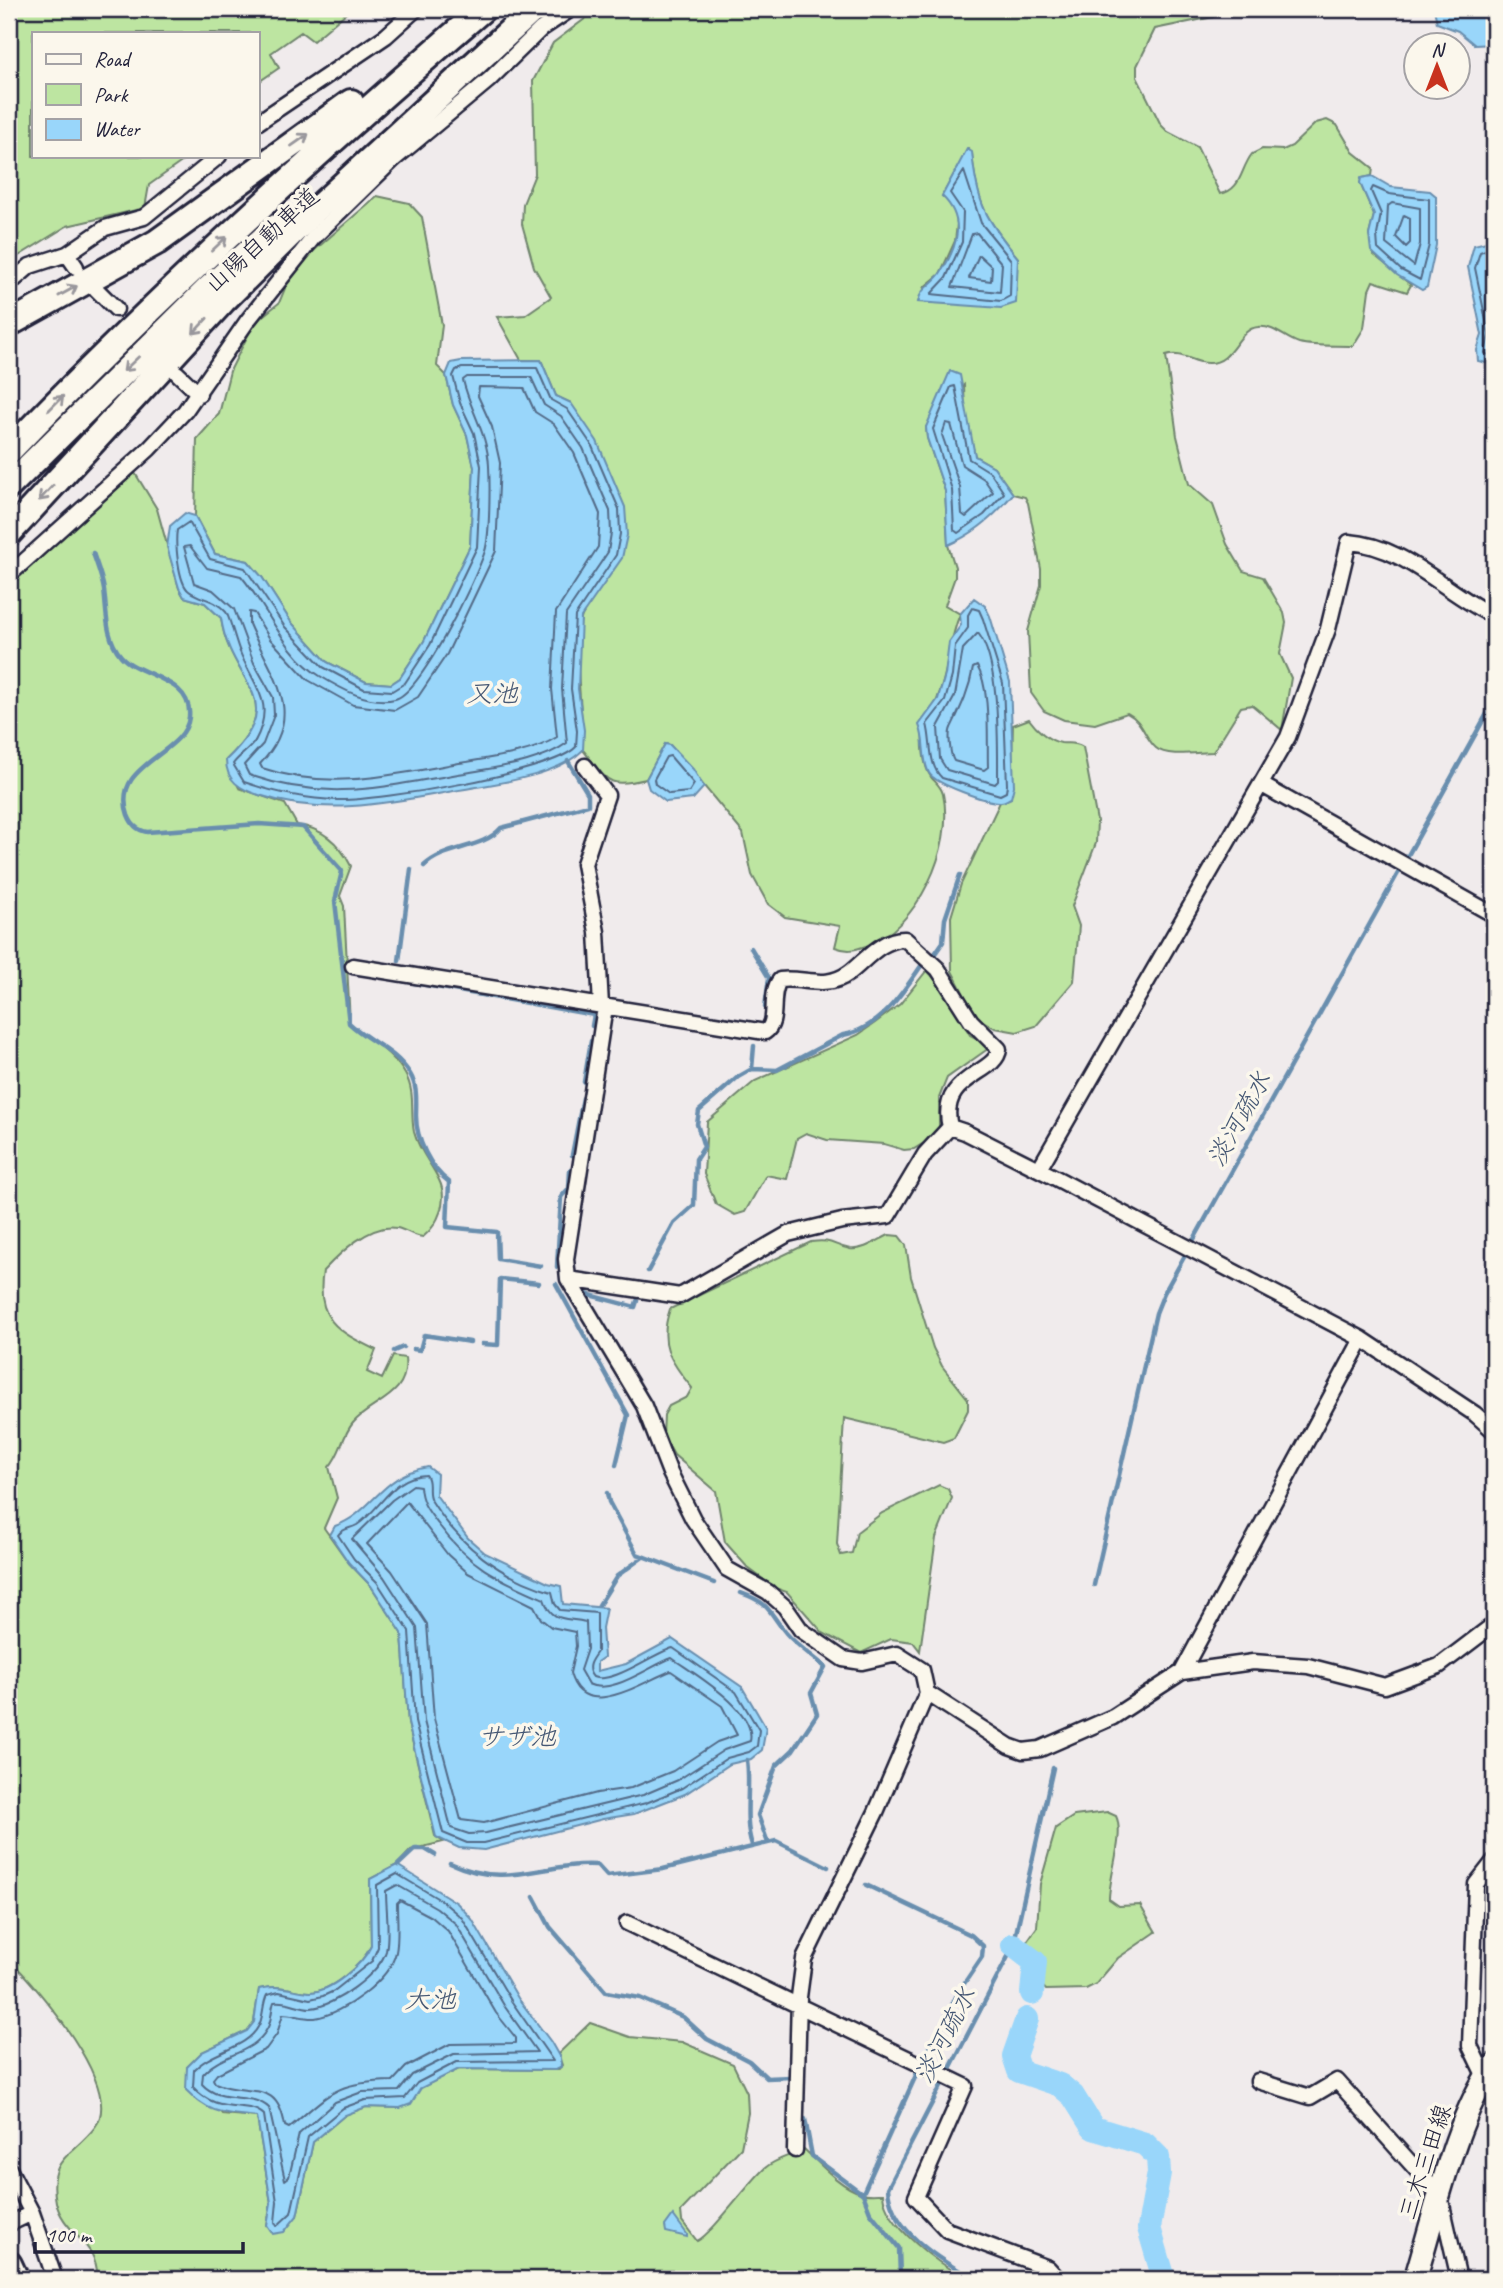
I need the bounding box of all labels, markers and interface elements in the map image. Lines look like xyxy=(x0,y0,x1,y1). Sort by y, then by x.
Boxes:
legend xyxy=(32,32,259,158)
north arrow xyxy=(1402,32,1472,102)
text: N xyxy=(1431,38,1446,62)
text: Road xyxy=(94,46,133,72)
text: Park xyxy=(94,82,129,108)
text: Water xyxy=(94,116,141,142)
one-way arrow xyxy=(290,133,309,148)
street label: 山陽自動車道 xyxy=(198,181,326,299)
one-way arrow xyxy=(210,235,227,252)
one-way arrow xyxy=(58,284,78,298)
one-way arrow xyxy=(192,317,209,334)
one-way arrow xyxy=(122,356,139,373)
one-way arrow xyxy=(48,394,65,411)
one-way arrow xyxy=(38,484,54,502)
water label: 又池 xyxy=(466,677,519,710)
water label: 淡河疏水 xyxy=(1199,1066,1279,1172)
water label: サザ池 xyxy=(478,1720,557,1753)
water label: 淡河疏水 xyxy=(907,1981,983,2089)
water label: 大池 xyxy=(404,1983,457,2016)
street label: 三木三田線 xyxy=(1392,2100,1458,2224)
scale bar xyxy=(35,2211,243,2255)
text: 100 m xyxy=(46,2222,93,2248)

